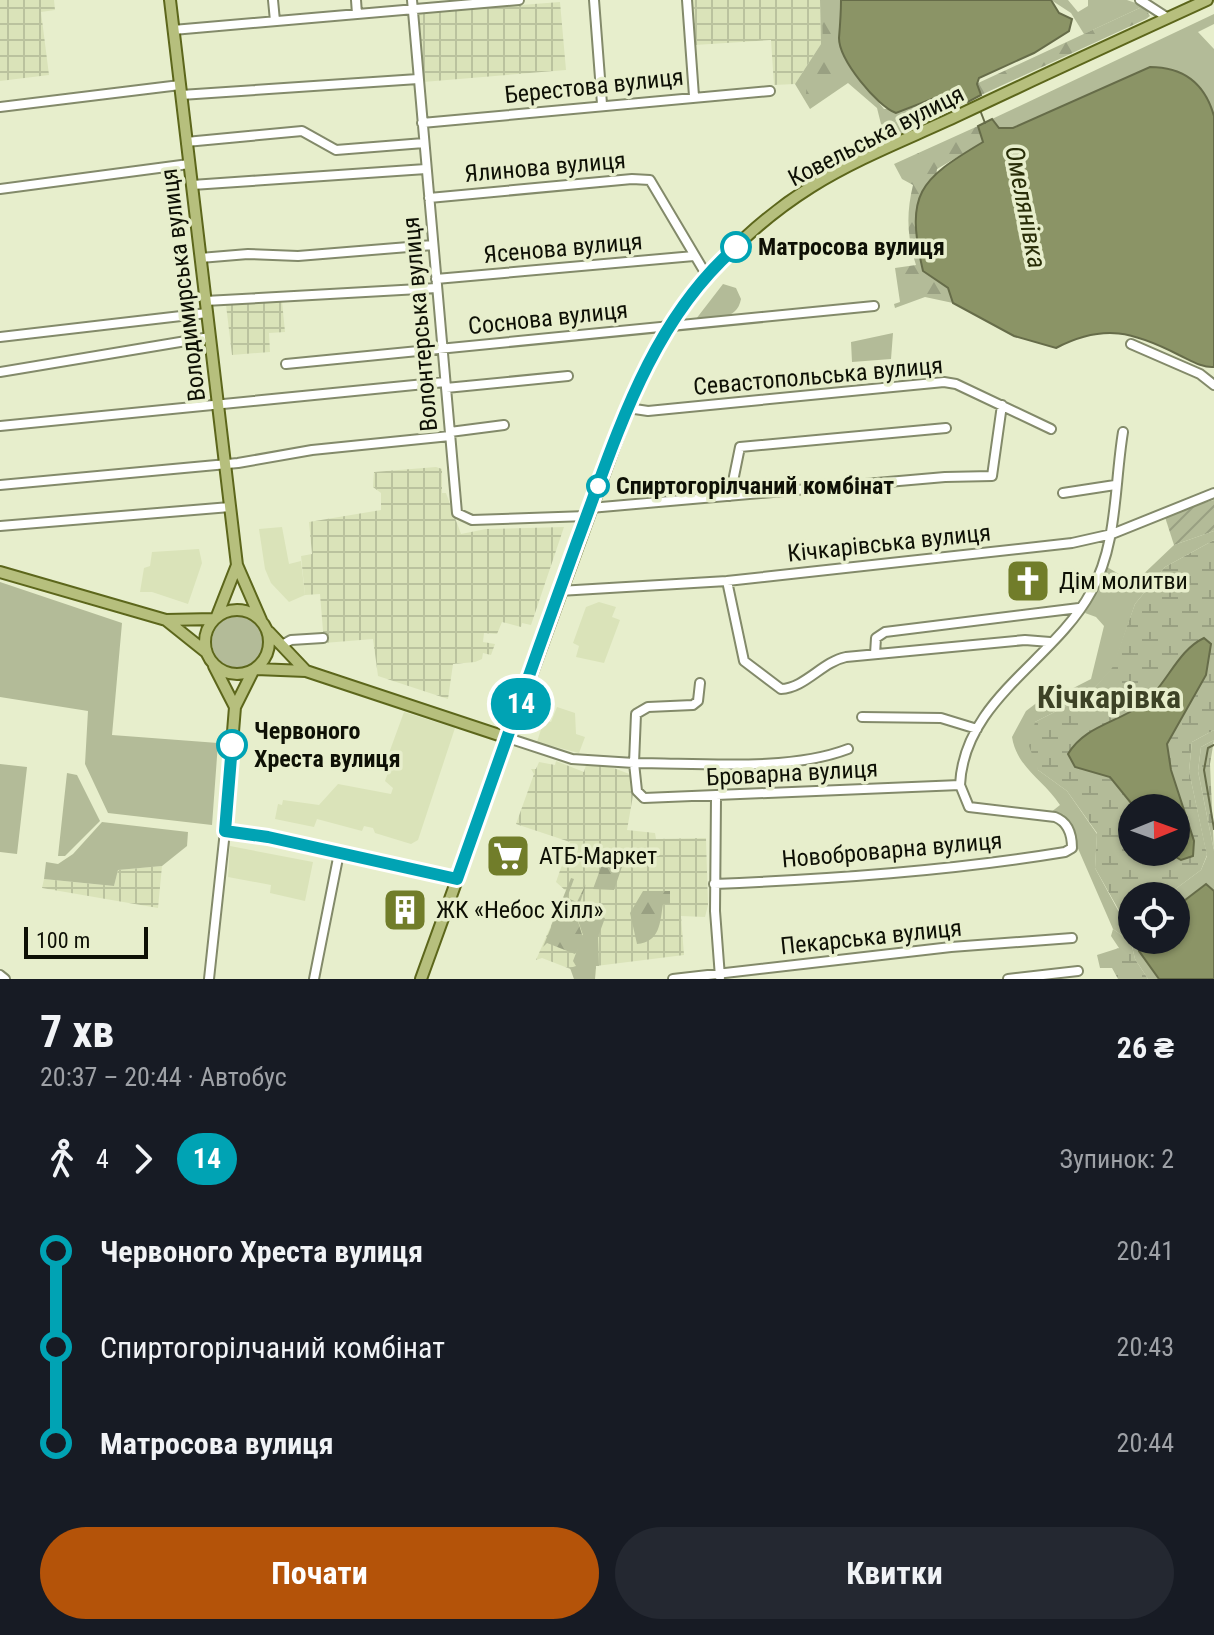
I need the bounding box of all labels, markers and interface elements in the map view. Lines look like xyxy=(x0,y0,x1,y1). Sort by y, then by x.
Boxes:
street label: Берестова вулиця xyxy=(503,63,685,109)
street label: Ковельська вулиця xyxy=(783,80,969,192)
water label: Омелянівка xyxy=(999,143,1053,271)
street label: Ялинова вулиця xyxy=(463,146,627,188)
street label: Володимирська вулиця xyxy=(155,167,211,403)
street label: Волонтерська вулиця xyxy=(397,216,443,432)
street label: Ясенова вулиця xyxy=(482,227,644,269)
marker: Матросова вулиця xyxy=(721,232,751,262)
place label: Матросова вулиця xyxy=(758,233,945,261)
street label: Соснова вулиця xyxy=(467,296,629,340)
street label: Севастопольська вулиця xyxy=(692,351,944,401)
place label: Спиртогорілчаний комбінат xyxy=(616,472,894,500)
marker: Спиртогорілчаний комбінат xyxy=(587,475,609,497)
street label: Кічкарівська вулиця xyxy=(786,518,992,568)
church icon: Дім молитви xyxy=(1004,557,1052,605)
place label: Дім молитви xyxy=(1059,567,1188,595)
line badge: 14 xyxy=(485,678,557,730)
district label: Кічкарівка xyxy=(1037,678,1181,716)
text: 14 xyxy=(507,687,535,720)
place label: Червоного Хреста вулиця xyxy=(254,717,401,773)
marker: Червоного Хреста вулиця xyxy=(217,730,247,760)
street label: Броварна вулиця xyxy=(705,755,879,791)
north arrow xyxy=(1118,794,1190,866)
map controls xyxy=(1118,794,1190,954)
street label: Новоброварна вулиця xyxy=(781,826,1003,874)
supermarket icon: АТБ-Маркет xyxy=(484,832,532,880)
place label: АТБ-Маркет xyxy=(539,842,657,870)
button: locate xyxy=(1118,882,1190,954)
building icon: ЖК «Небос Хілл» xyxy=(381,886,429,934)
place label: ЖК «Небос Хілл» xyxy=(436,896,604,924)
street label: Пекарська вулиця xyxy=(779,914,963,960)
scale bar xyxy=(24,923,148,959)
text: 100 m xyxy=(36,928,90,953)
text: 7 хв xyxy=(40,1006,114,1058)
text: 26 ₴ xyxy=(1117,1030,1174,1065)
text: 20:37 – 20:44 · Автобус xyxy=(40,1062,287,1092)
icon: walk xyxy=(40,1137,84,1181)
icon: forward xyxy=(121,1137,165,1181)
text: 14 xyxy=(193,1142,221,1175)
text: 4 xyxy=(96,1144,109,1174)
text: Зупинок: 2 xyxy=(1060,1144,1174,1174)
text: Червоного Хреста вулиця xyxy=(100,1234,423,1269)
text: 20:41 xyxy=(1117,1236,1174,1266)
text: Спиртогорілчаний комбінат xyxy=(100,1330,445,1365)
text: 20:43 xyxy=(1117,1332,1174,1362)
text: Матросова вулиця xyxy=(100,1426,334,1461)
text: 20:44 xyxy=(1117,1428,1174,1458)
button: Почати xyxy=(40,1527,599,1619)
button: Квитки xyxy=(615,1527,1174,1619)

